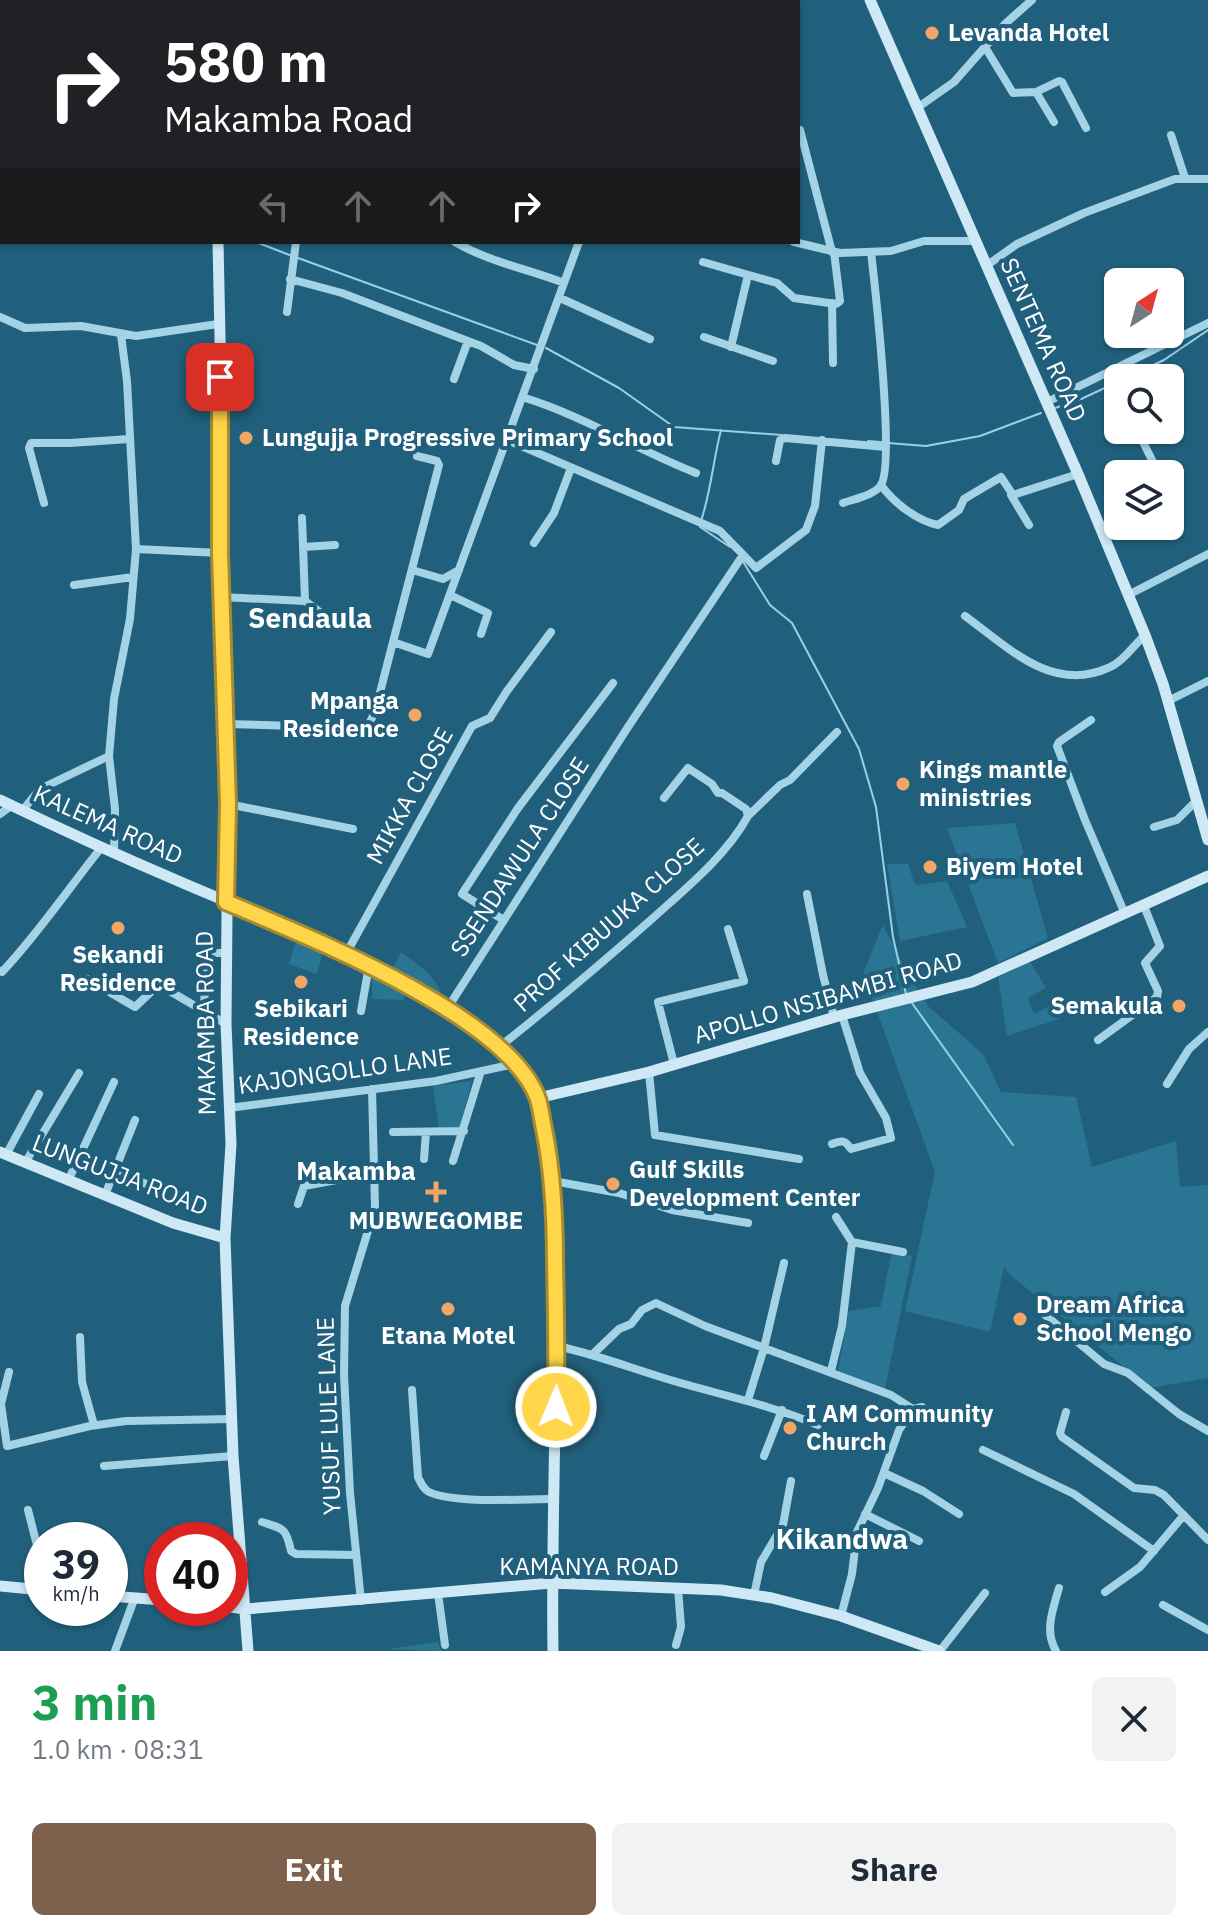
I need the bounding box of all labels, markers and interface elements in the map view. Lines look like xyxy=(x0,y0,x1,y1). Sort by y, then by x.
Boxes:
place label: Levanda Hotel xyxy=(948,16,1109,48)
marker: Levanda Hotel xyxy=(923,24,941,42)
text: 580 m xyxy=(164,25,328,97)
icon: right xyxy=(32,32,136,136)
text: Makamba Road xyxy=(164,95,413,142)
icon: left xyxy=(252,184,296,228)
icon: ahead xyxy=(336,184,380,228)
icon: ahead xyxy=(420,184,464,228)
icon: right xyxy=(504,184,548,228)
street label: SENTEMA ROAD xyxy=(993,253,1094,427)
north arrow xyxy=(1104,268,1184,348)
map controls xyxy=(1104,268,1184,540)
pin xyxy=(186,343,254,411)
icon: arrive xyxy=(198,355,242,399)
button: search xyxy=(1104,364,1184,444)
place label: Lungujja Progressive Primary School xyxy=(262,421,673,453)
marker: Lungujja Progressive Primary School xyxy=(237,429,255,447)
button: layers xyxy=(1104,460,1184,540)
district label: Sendaula xyxy=(248,599,372,636)
place label: Mpanga Residence xyxy=(283,684,399,744)
marker: Mpanga Residence xyxy=(406,706,424,724)
street label: MIKKA CLOSE xyxy=(358,721,460,870)
street label: SSENDAWULA CLOSE xyxy=(443,750,596,962)
place label: Kings mantle ministries xyxy=(919,753,1067,813)
marker: Kings mantle ministries xyxy=(894,775,912,793)
street label: KALEMA ROAD xyxy=(29,777,188,871)
street label: PROF KIBUUKA CLOSE xyxy=(506,830,711,1019)
place label: Biyem Hotel xyxy=(946,850,1083,882)
marker: Biyem Hotel xyxy=(921,858,939,876)
marker: Sekandi Residence xyxy=(109,919,127,937)
street label: MAKAMBA ROAD xyxy=(187,930,223,1116)
place label: Sekandi Residence xyxy=(60,938,176,998)
street label: APOLLO NSIBAMBI ROAD xyxy=(690,943,966,1051)
marker: Sebikari Residence xyxy=(292,973,310,991)
place label: Semakula xyxy=(1051,989,1163,1021)
place label: Sebikari Residence xyxy=(243,992,359,1052)
marker: Semakula xyxy=(1170,997,1188,1015)
street label: KAJONGOLLO LANE xyxy=(236,1039,454,1101)
street label: LUNGUJJA ROAD xyxy=(28,1126,213,1222)
district label: Makamba xyxy=(296,1153,416,1187)
place label: Gulf Skills Development Center xyxy=(629,1153,861,1213)
marker: Gulf Skills Development Center xyxy=(604,1175,622,1193)
marker: MUBWEGOMBE xyxy=(425,1181,447,1203)
place label: MUBWEGOMBE xyxy=(349,1204,523,1236)
place label: Dream Africa School Mengo xyxy=(1036,1288,1192,1348)
marker: Etana Motel xyxy=(439,1300,457,1318)
marker: Dream Africa School Mengo xyxy=(1011,1310,1029,1328)
street label: YUSUF LULE LANE xyxy=(309,1317,347,1516)
place label: Etana Motel xyxy=(381,1319,515,1351)
position arrow xyxy=(514,1365,598,1449)
place label: I AM Community Church xyxy=(806,1397,994,1457)
marker: I AM Community Church xyxy=(781,1419,799,1437)
district label: Kikandwa xyxy=(776,1520,908,1557)
speed limit sign: 40 xyxy=(144,1522,248,1626)
text: 39 xyxy=(52,1538,100,1590)
street label: KAMANYA ROAD xyxy=(499,1550,679,1582)
text: km/h xyxy=(52,1580,100,1607)
text: 3 min xyxy=(32,1671,157,1733)
button: close xyxy=(1092,1677,1176,1761)
text: 1.0 km · 08:31 xyxy=(32,1732,204,1766)
button: Exit xyxy=(32,1823,596,1915)
button: Share xyxy=(612,1823,1176,1915)

